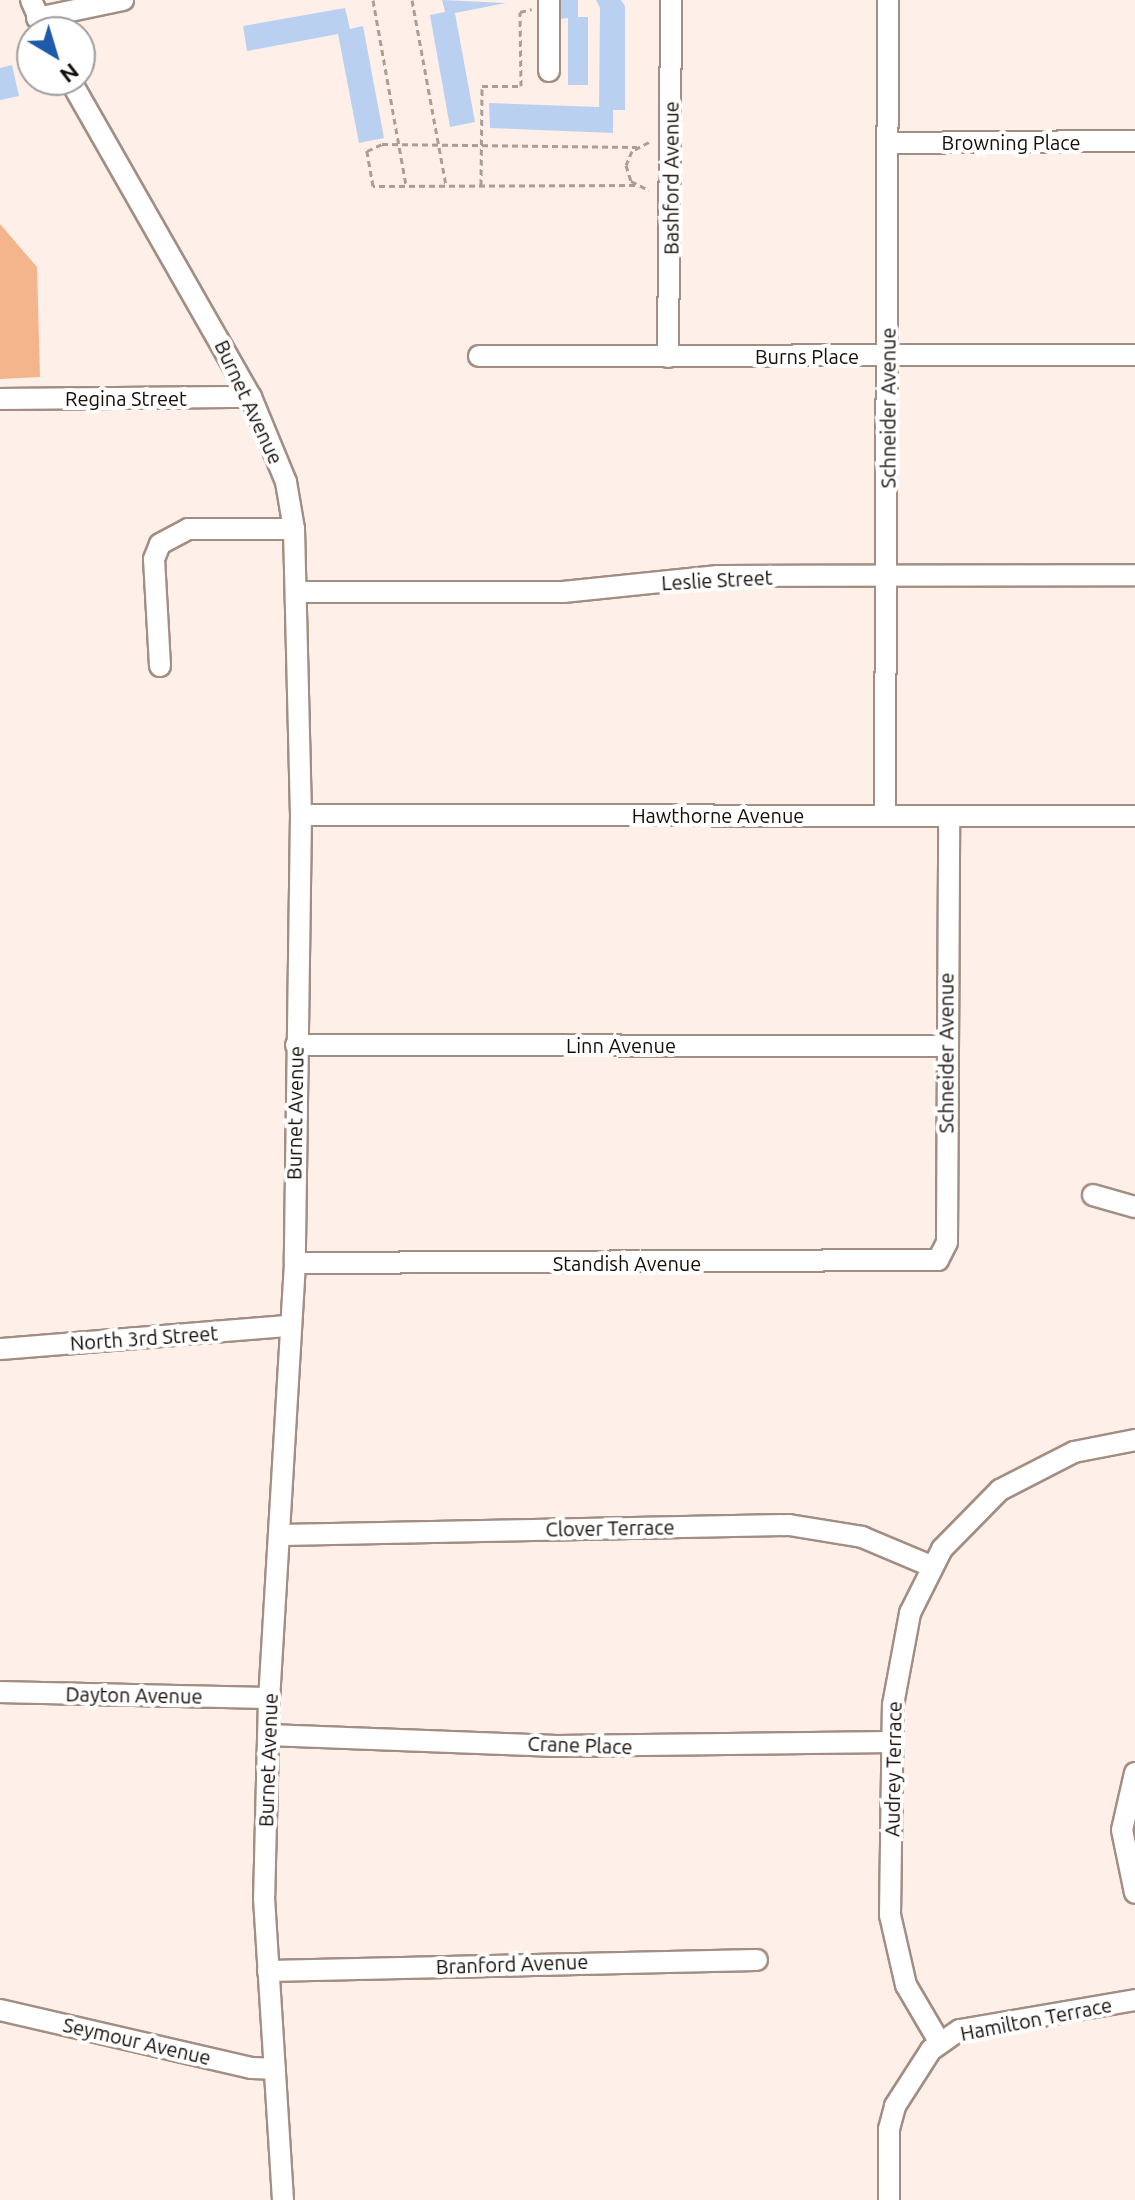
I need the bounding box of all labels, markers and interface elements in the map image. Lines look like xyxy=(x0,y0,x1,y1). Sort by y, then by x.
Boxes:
north arrow xyxy=(16,16,96,96)
text: N xyxy=(56,59,84,89)
street label: Bashford Avenue xyxy=(659,101,683,255)
street label: Browning Place xyxy=(941,130,1081,154)
street label: Schneider Avenue xyxy=(876,328,900,488)
street label: Burnet Avenue xyxy=(210,336,288,468)
street label: Burns Place xyxy=(755,344,859,368)
street label: Regina Street xyxy=(65,386,187,410)
street label: Leslie Street xyxy=(661,565,773,595)
street label: Hawthorne Avenue xyxy=(632,803,804,827)
street label: Schneider Avenue xyxy=(934,973,958,1133)
street label: Linn Avenue xyxy=(566,1033,676,1057)
street label: Burnet Avenue xyxy=(282,1046,308,1180)
street label: Standish Avenue xyxy=(553,1251,701,1275)
street label: North 3rd Street xyxy=(69,1321,219,1355)
street label: Clover Terrace xyxy=(545,1515,675,1541)
street label: Dayton Avenue xyxy=(65,1682,203,1708)
street label: Burnet Avenue xyxy=(254,1693,282,1827)
street label: Audrey Terrace xyxy=(880,1701,906,1837)
street label: Crane Place xyxy=(527,1731,633,1759)
street label: Branford Avenue xyxy=(435,1949,589,1979)
street label: Hamilton Terrace xyxy=(958,1993,1114,2045)
street label: Seymour Avenue xyxy=(61,2012,213,2070)

